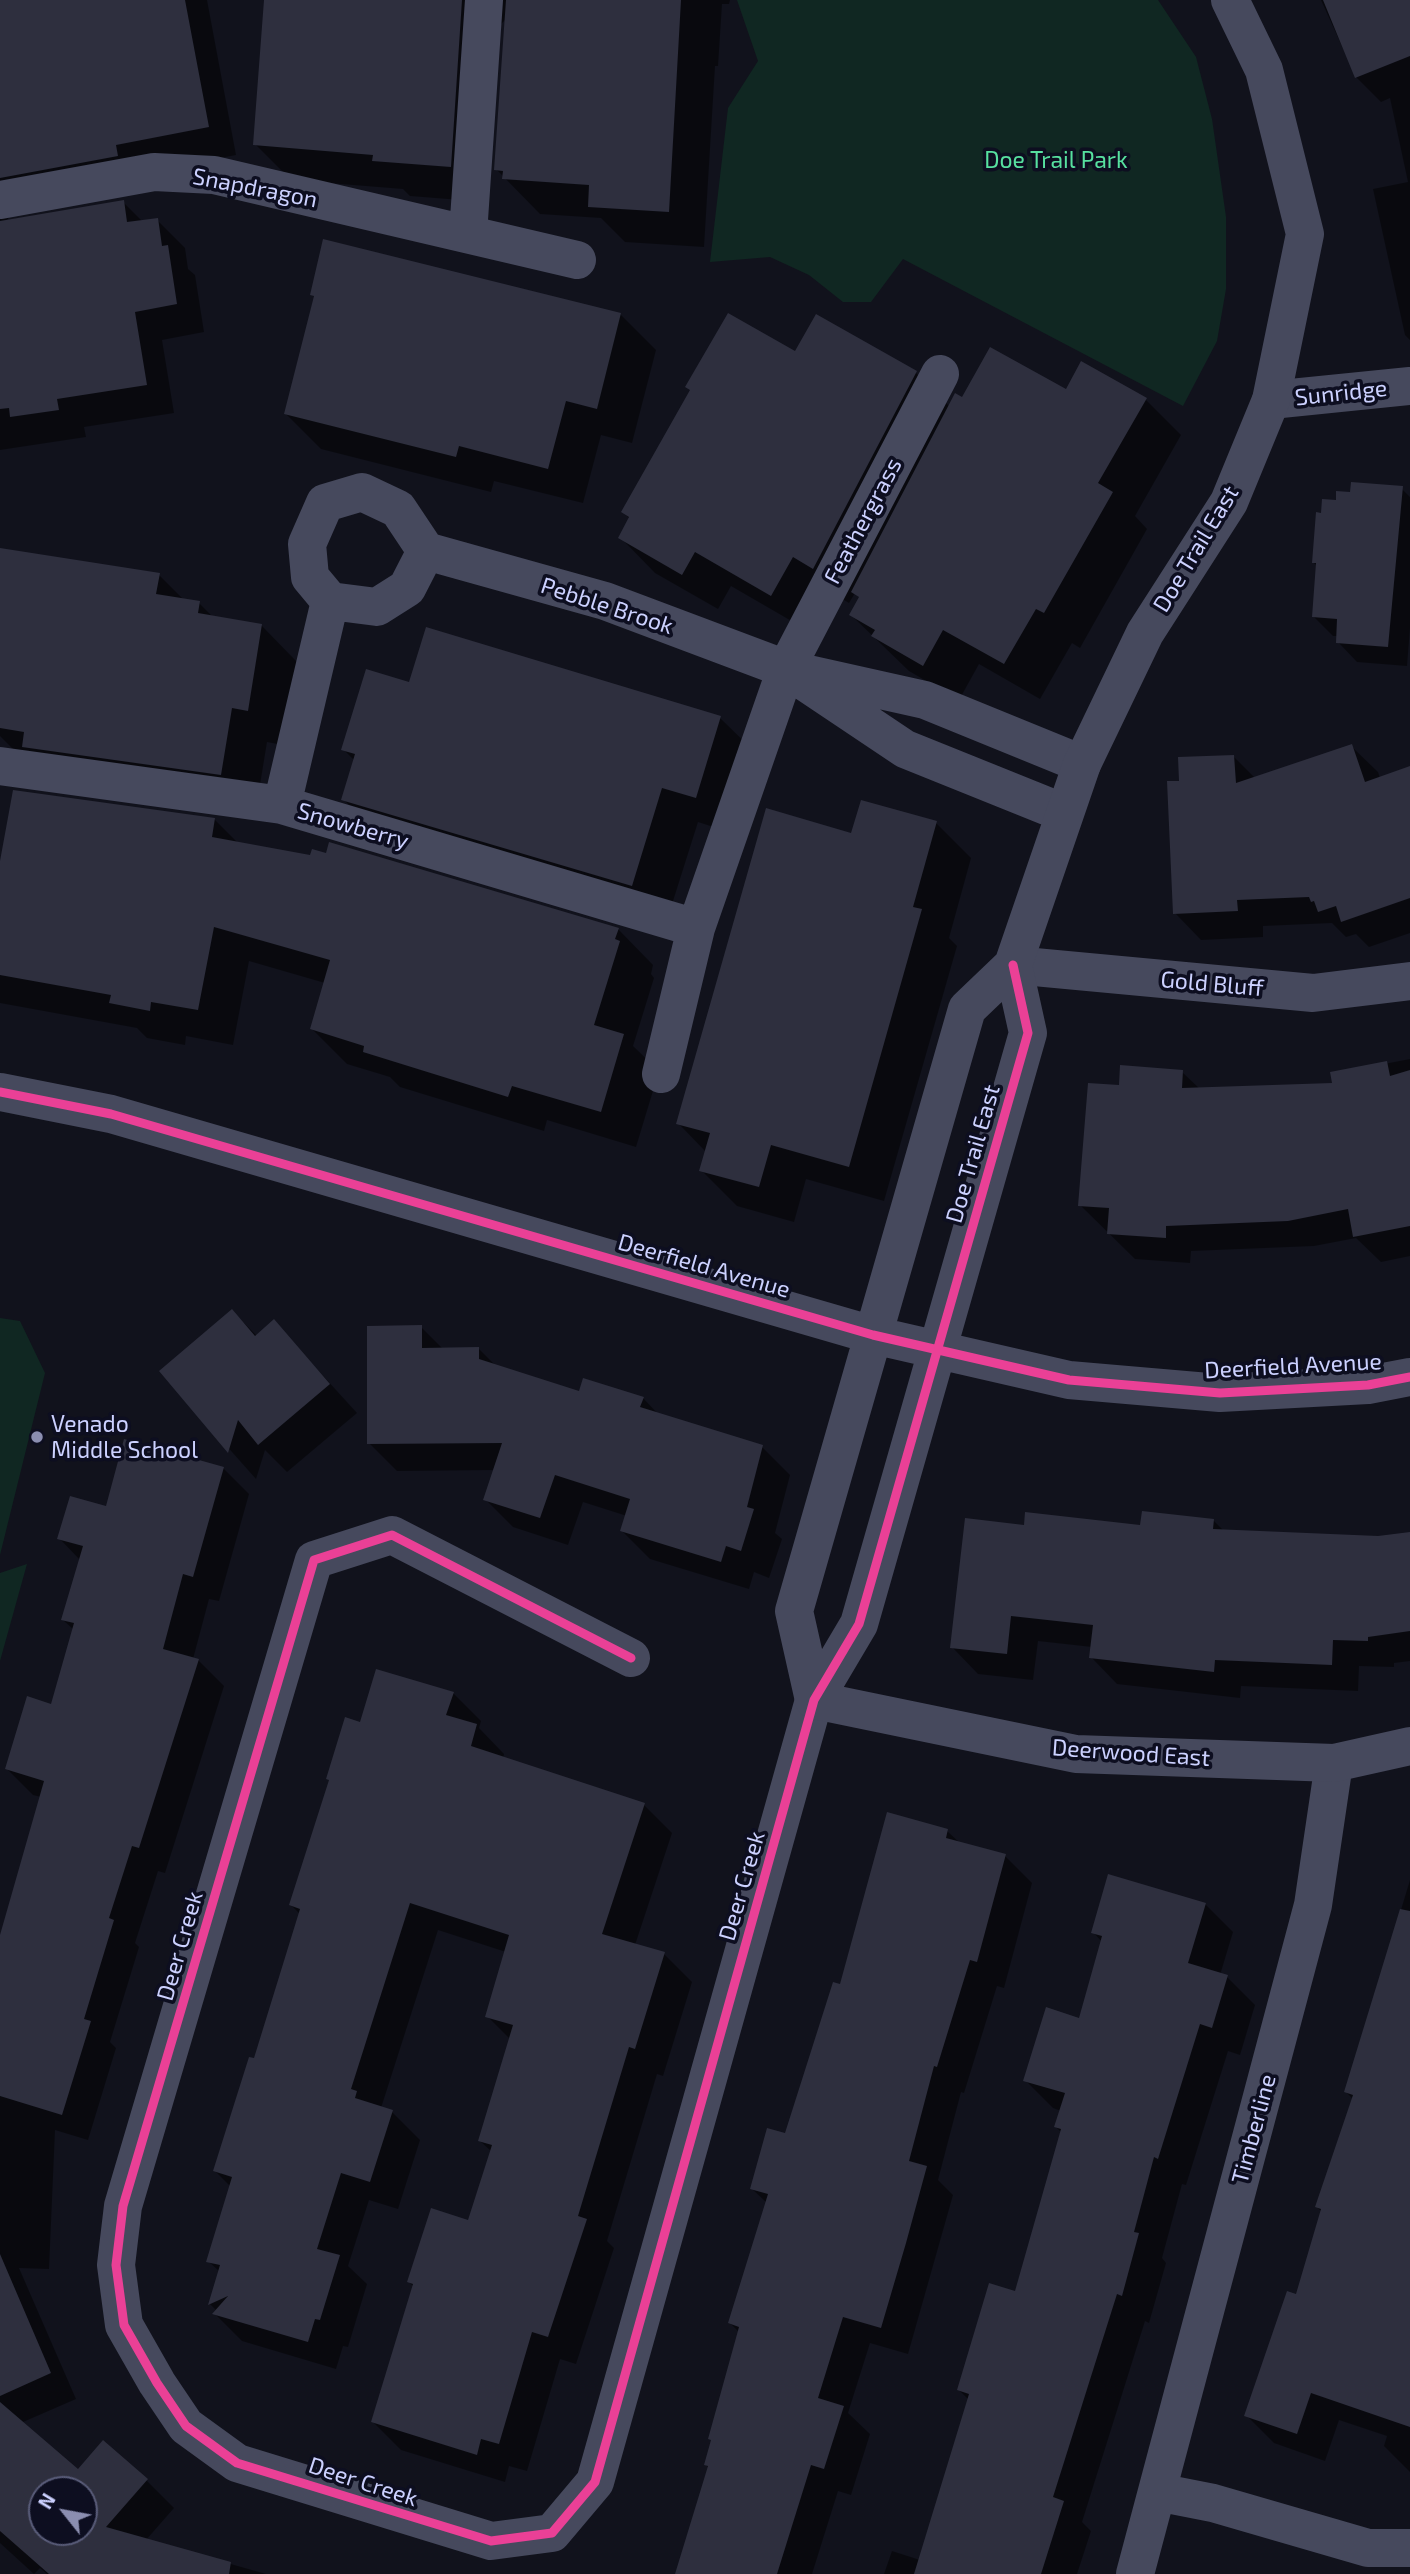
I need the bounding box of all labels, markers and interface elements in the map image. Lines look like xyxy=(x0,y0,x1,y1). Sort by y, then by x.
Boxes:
park label: Doe Trail Park xyxy=(984,146,1128,174)
street label: Snapdragon xyxy=(190,162,320,214)
street label: Sunridge xyxy=(1294,374,1388,412)
street label: Feathergrass xyxy=(818,453,908,589)
street label: Doe Trail East xyxy=(1147,481,1245,617)
street label: Pebble Brook xyxy=(537,572,677,640)
street label: Snowberry xyxy=(294,797,412,855)
street label: Gold Bluff xyxy=(1159,966,1265,1002)
street label: Doe Trail East xyxy=(940,1082,1006,1226)
street label: Deerfield Avenue xyxy=(615,1228,793,1304)
street label: Deerfield Avenue xyxy=(1204,1348,1382,1384)
place label: Venado Middle School xyxy=(51,1410,198,1464)
marker: Venado Middle School xyxy=(29,1429,45,1445)
street label: Deerwood East xyxy=(1051,1734,1211,1772)
street label: Deer Creek xyxy=(713,1828,771,1944)
street label: Deer Creek xyxy=(151,1888,209,2004)
street label: Timberline xyxy=(1226,2071,1282,2187)
street label: Deer Creek xyxy=(305,2451,421,2513)
north arrow xyxy=(28,2476,98,2546)
text: N xyxy=(33,2489,60,2513)

